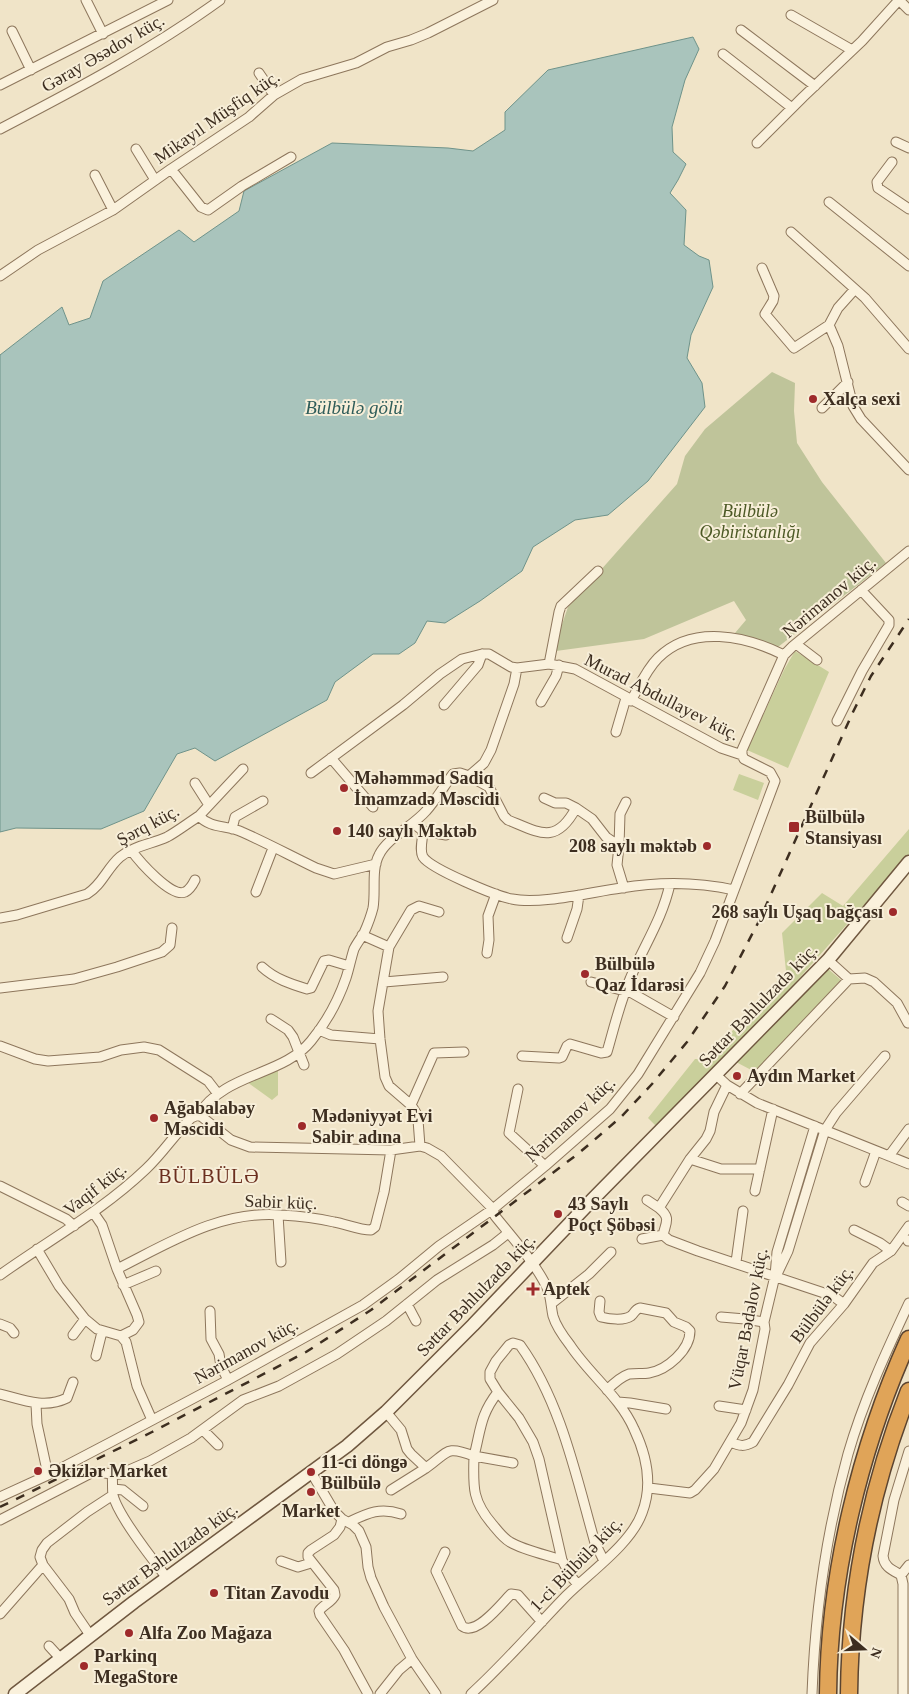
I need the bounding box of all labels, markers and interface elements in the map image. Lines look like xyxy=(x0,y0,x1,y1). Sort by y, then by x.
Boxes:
street label: Gəray Əsədov küç. xyxy=(38,10,168,96)
street label: Mikayıl Müşfiq küç. xyxy=(150,66,284,168)
place label: Xalça sexi xyxy=(823,389,900,409)
marker: Xalça sexi xyxy=(807,393,819,405)
water label: Bülbülə gölü xyxy=(305,397,403,418)
park label: Bülbülə Qəbiristanlığı xyxy=(699,501,801,542)
street label: Nərimanov küç. xyxy=(778,552,880,642)
street label: Murad Abdullayev küç. xyxy=(582,649,742,745)
place label: Məhəmməd Sadiq İmamzadə Məscidi xyxy=(354,768,499,809)
marker: Məhəmməd Sadiq İmamzadə Məscidi xyxy=(338,782,350,794)
street label: Şərq küç. xyxy=(113,800,183,850)
place label: Bülbülə Stansiyası xyxy=(805,807,882,848)
marker: Bülbülə Stansiyası xyxy=(787,820,801,834)
place label: 140 saylı Məktəb xyxy=(347,821,477,841)
marker: 140 saylı Məktəb xyxy=(331,825,343,837)
place label: 208 saylı məktəb xyxy=(569,836,697,856)
marker: 208 saylı məktəb xyxy=(701,840,713,852)
place label: 268 saylı Uşaq bağçası xyxy=(711,902,883,922)
marker: 268 saylı Uşaq bağçası xyxy=(887,906,899,918)
street label: Səttar Bəhlulzadə küç. xyxy=(694,940,822,1070)
place label: Bülbülə Qaz İdarəsi xyxy=(595,954,685,995)
marker: Bülbülə Qaz İdarəsi xyxy=(579,968,591,980)
place label: Aydın Market xyxy=(747,1066,855,1086)
marker: Aydın Market xyxy=(731,1070,743,1082)
street label: Nərimanov küç. xyxy=(521,1072,619,1166)
place label: Ağabalabəy Məscidi xyxy=(164,1098,255,1139)
place label: Mədəniyyət Evi Sabir adına xyxy=(312,1106,432,1147)
marker: Ağabalabəy Məscidi xyxy=(148,1112,160,1124)
marker: Mədəniyyət Evi Sabir adına xyxy=(296,1120,308,1132)
street label: Vaqif küç. xyxy=(60,1158,130,1220)
district label: BÜLBÜLƏ xyxy=(158,1165,260,1187)
street label: Sabir küç. xyxy=(244,1191,318,1213)
place label: 43 Saylı Poçt Şöbəsi xyxy=(568,1194,656,1235)
marker: 43 Saylı Poçt Şöbəsi xyxy=(552,1208,564,1220)
street label: Səttar Bəhlulzadə küç. xyxy=(412,1230,540,1360)
street label: Vüqar Bədəlov küç. xyxy=(724,1246,772,1392)
street label: Bülbülə küç. xyxy=(786,1261,858,1347)
place label: Aptek xyxy=(543,1279,590,1299)
marker: Aptek xyxy=(527,1283,539,1295)
street label: Nərimanov küç. xyxy=(190,1314,302,1388)
place label: 11-ci döngə Bülbülə xyxy=(321,1452,408,1493)
place label: Əkizlər Market xyxy=(48,1461,167,1481)
marker: Əkizlər Market xyxy=(32,1465,44,1477)
marker: 11-ci döngə Bülbülə xyxy=(305,1466,317,1478)
marker: Market xyxy=(305,1486,317,1498)
street label: Səttar Bəhlulzadə küç. xyxy=(98,1498,242,1610)
place label: Market xyxy=(282,1501,340,1521)
street label: 1-ci Bülbülə küç. xyxy=(526,1512,626,1616)
place label: Titan Zavodu xyxy=(224,1583,329,1603)
marker: Titan Zavodu xyxy=(208,1587,220,1599)
place label: Alfa Zoo Mağaza xyxy=(139,1623,272,1643)
north arrow xyxy=(839,1624,889,1674)
marker: Alfa Zoo Mağaza xyxy=(123,1627,135,1639)
place label: Parkinq MegaStore xyxy=(94,1646,178,1687)
text: N xyxy=(867,1646,885,1660)
marker: Parkinq MegaStore xyxy=(78,1660,90,1672)

